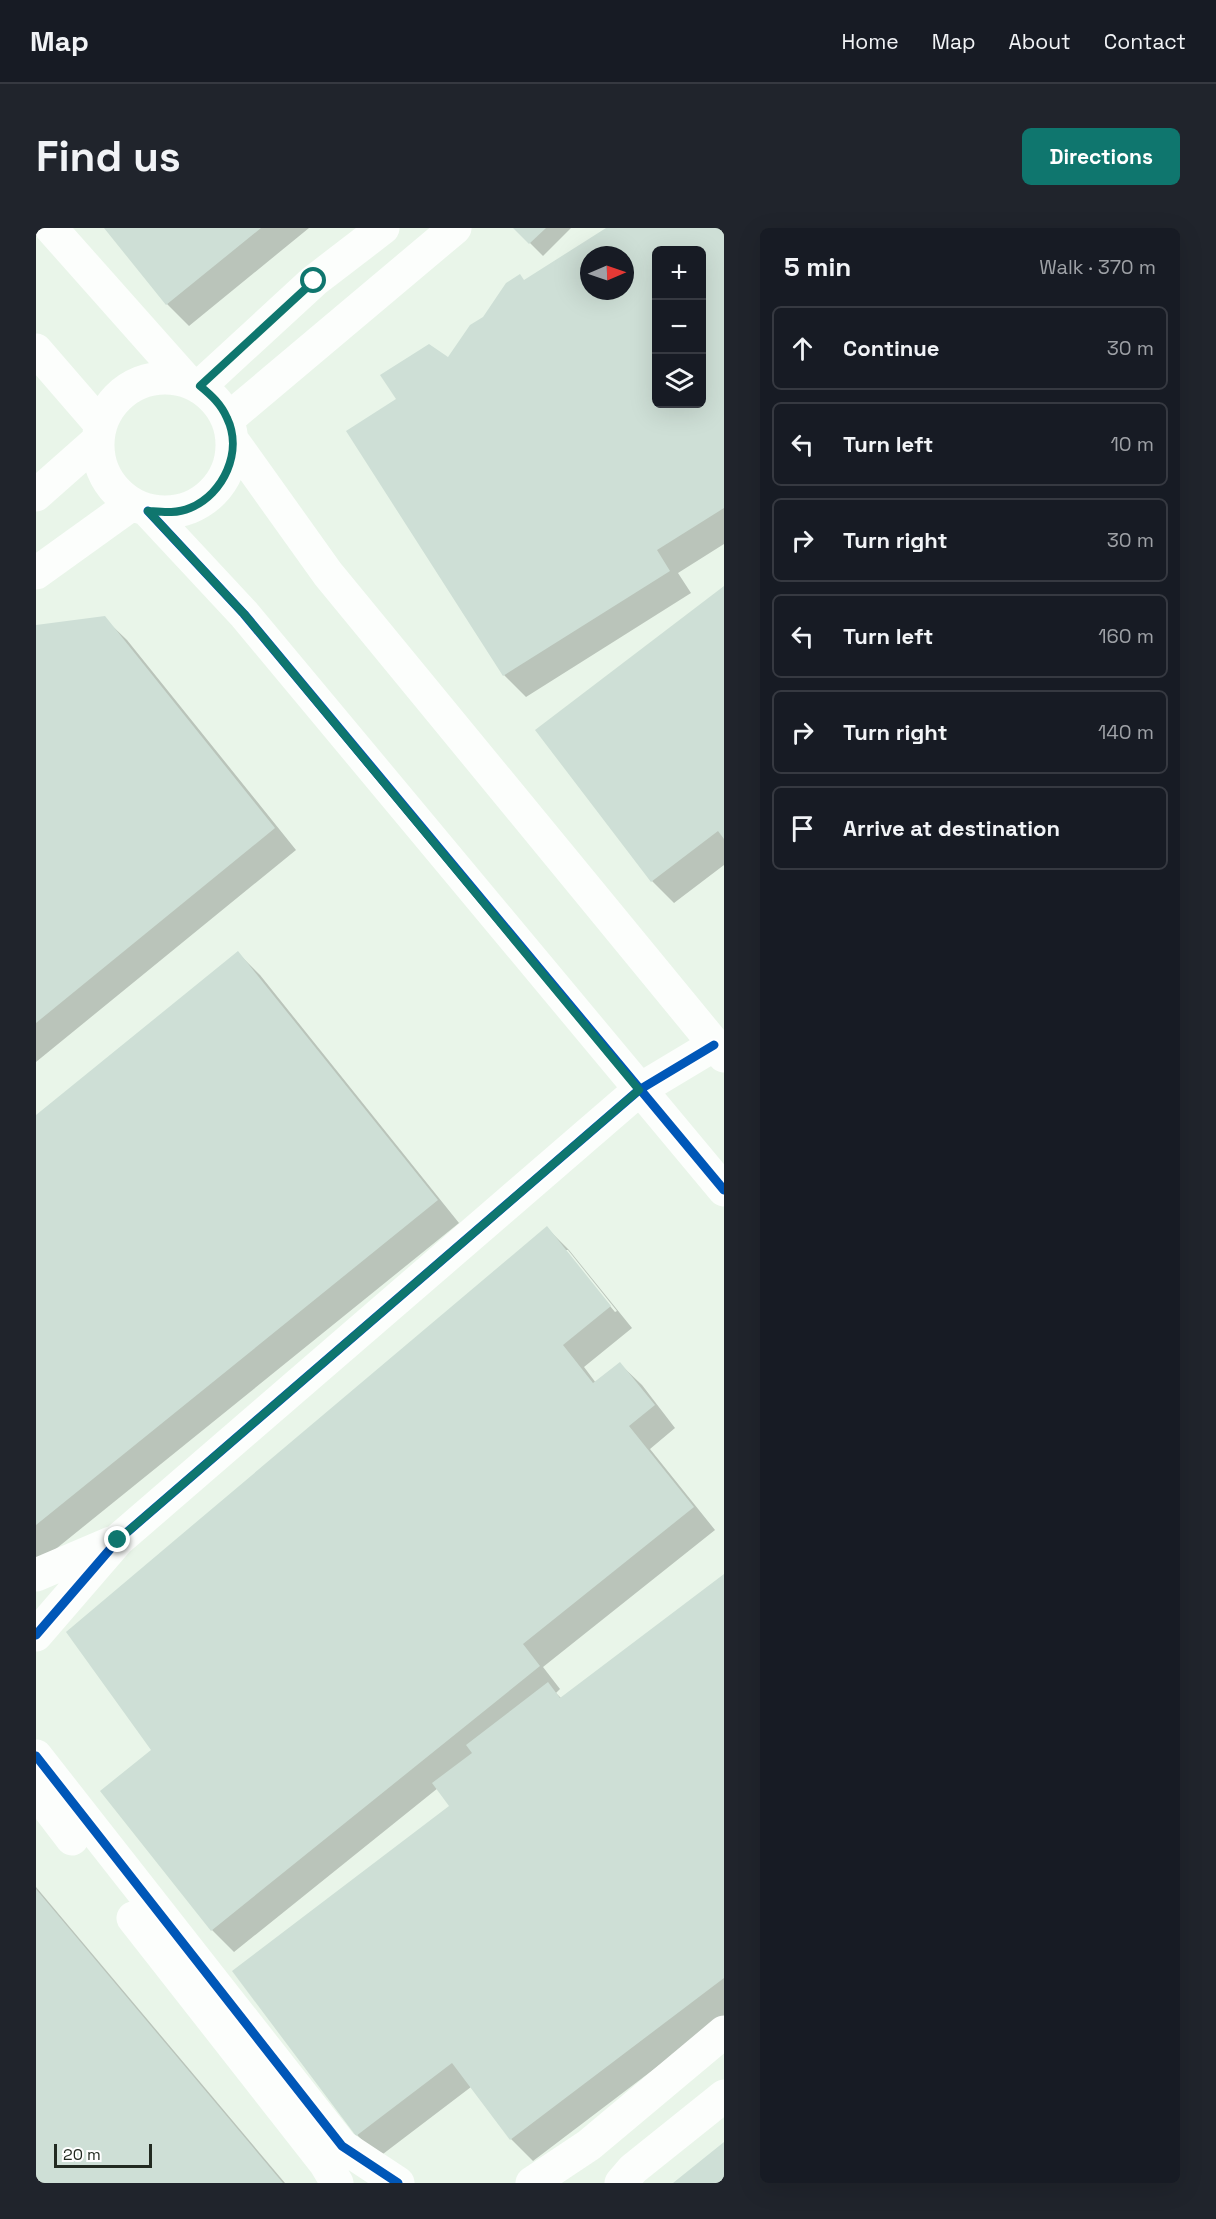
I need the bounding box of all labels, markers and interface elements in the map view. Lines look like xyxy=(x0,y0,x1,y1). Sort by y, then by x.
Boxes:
text: Map xyxy=(30,23,89,59)
text: Home xyxy=(841,28,899,55)
text: Map xyxy=(932,28,976,55)
text: About xyxy=(1009,28,1071,55)
text: Contact xyxy=(1104,28,1186,55)
button: Directions xyxy=(1022,128,1180,185)
text: Find us xyxy=(36,130,181,183)
north arrow xyxy=(580,246,634,300)
map controls xyxy=(652,246,706,408)
button: + xyxy=(652,246,706,300)
text: 5 min xyxy=(784,250,851,284)
text: Walk · 370 m xyxy=(1039,254,1156,280)
route start xyxy=(300,267,326,293)
button: − xyxy=(652,300,706,354)
icon: ahead xyxy=(786,332,819,365)
text: Continue xyxy=(843,334,939,362)
text: 30 m xyxy=(1107,335,1154,361)
button: layers xyxy=(652,354,706,408)
icon: left xyxy=(786,428,819,461)
text: Turn left xyxy=(843,430,933,458)
text: 10 m xyxy=(1110,431,1154,457)
icon: right xyxy=(786,524,819,557)
text: Turn right xyxy=(843,526,948,554)
text: 30 m xyxy=(1107,527,1154,553)
icon: left xyxy=(786,620,819,653)
text: Turn left xyxy=(843,622,933,650)
text: 160 m xyxy=(1098,623,1154,649)
icon: right xyxy=(786,716,819,749)
text: Turn right xyxy=(843,718,948,746)
text: 140 m xyxy=(1098,719,1154,745)
icon: arrive xyxy=(786,812,819,845)
text: Arrive at destination xyxy=(843,814,1060,842)
route end xyxy=(104,1526,130,1552)
scale bar xyxy=(54,2141,152,2168)
text: 20 m xyxy=(63,2144,101,2165)

